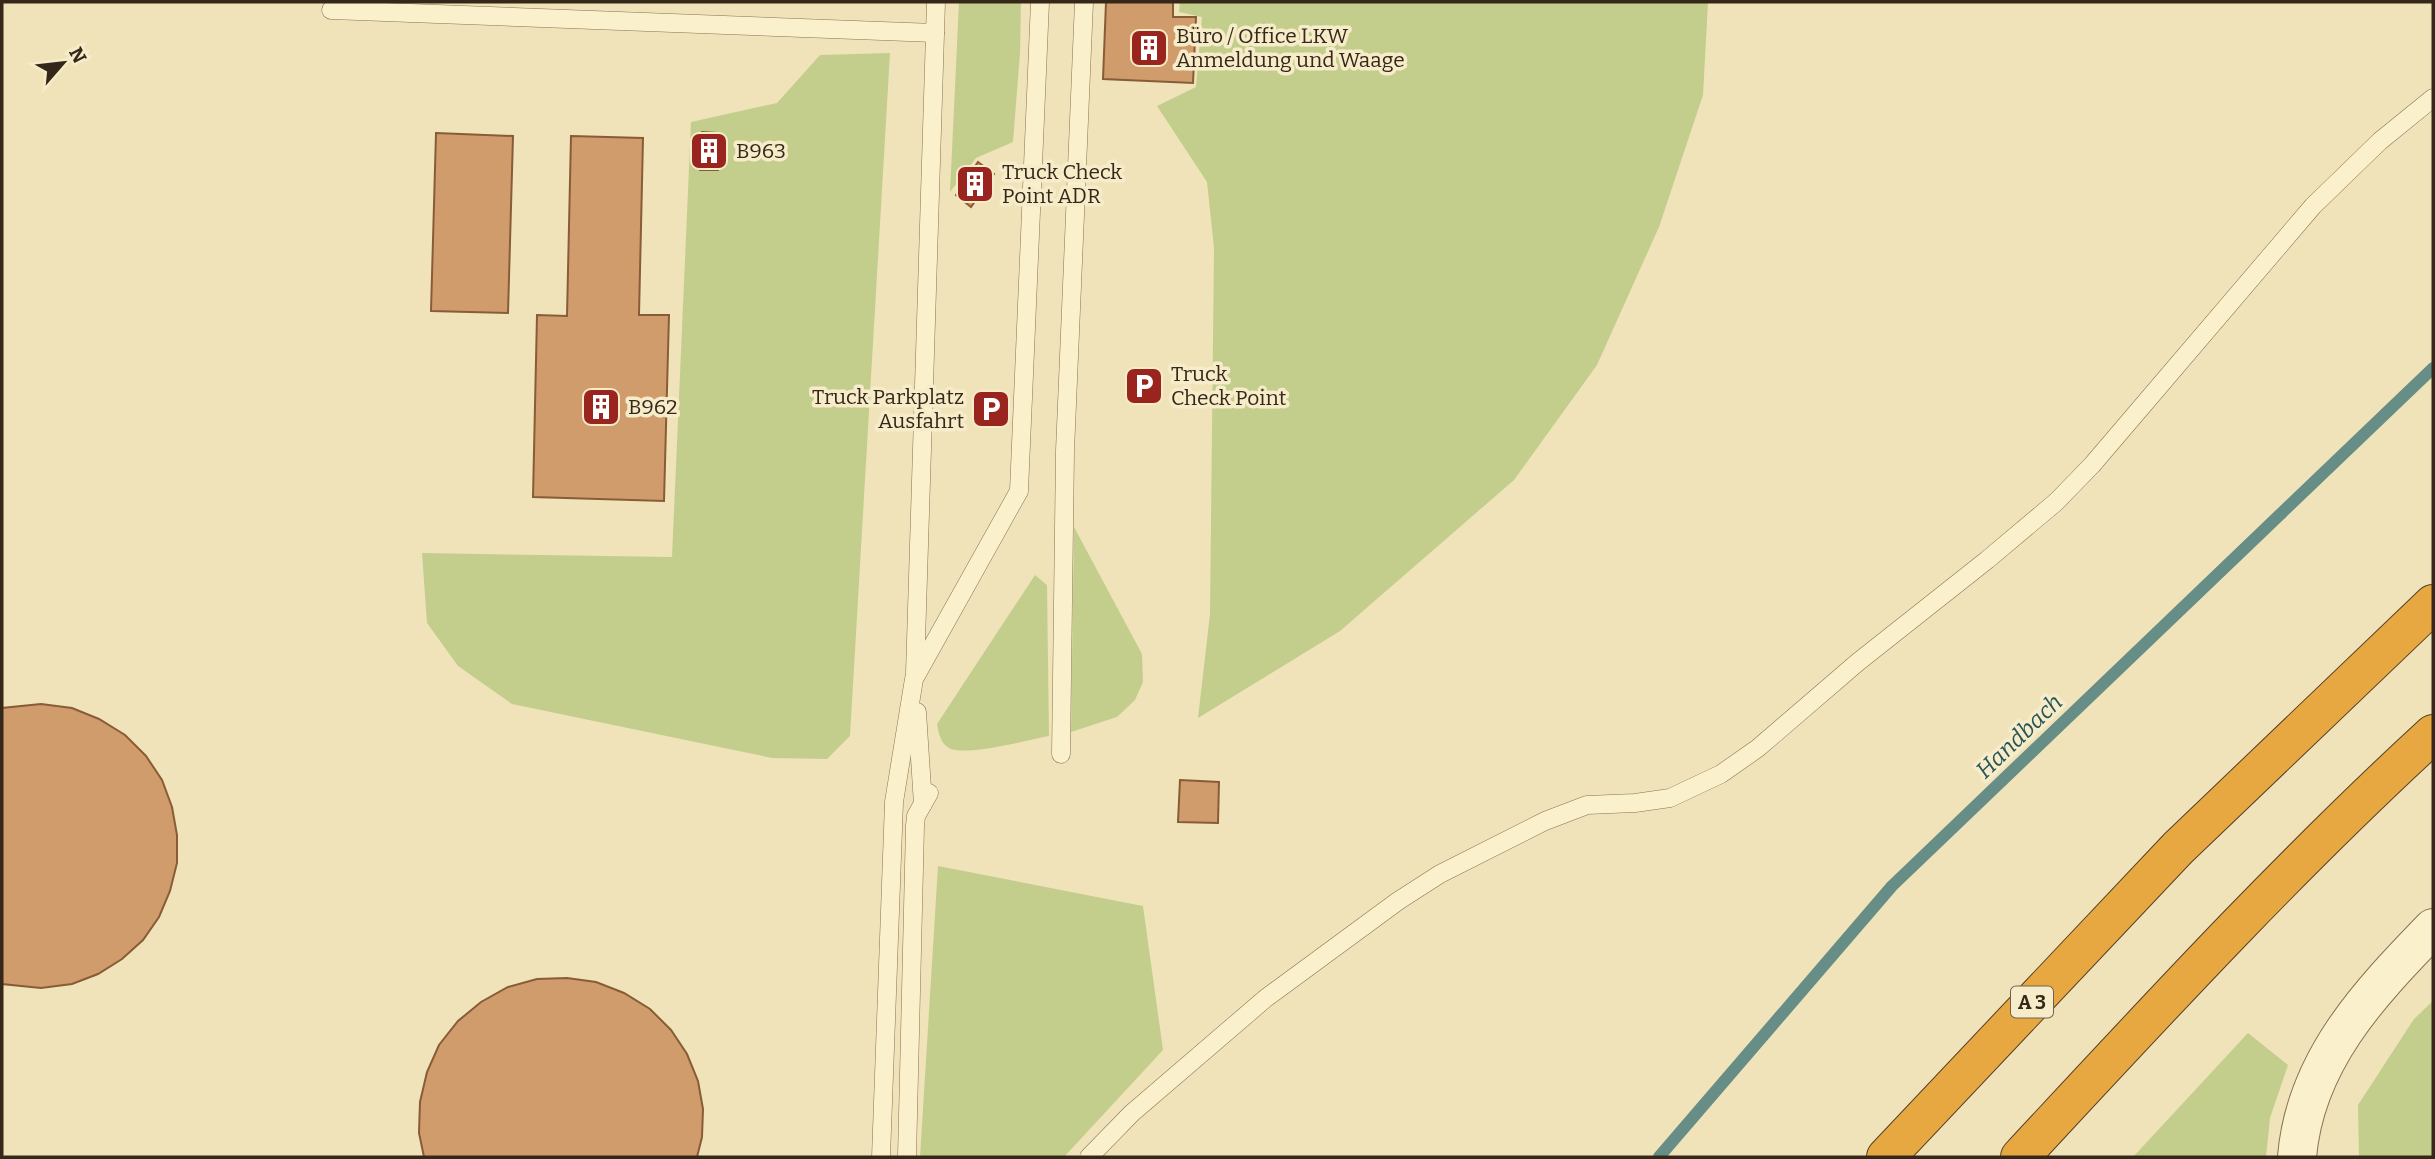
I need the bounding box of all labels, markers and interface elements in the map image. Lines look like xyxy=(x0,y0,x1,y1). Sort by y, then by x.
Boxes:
place label: Büro / Office LKW Anmeldung und Waage xyxy=(1176,23,1405,73)
building icon: Büro / Office LKW Anmeldung und Waage xyxy=(1128,27,1170,69)
north arrow xyxy=(28,28,98,98)
text: N xyxy=(64,43,91,67)
building icon: B963 xyxy=(688,130,730,172)
place label: B963 xyxy=(736,138,786,164)
place label: Truck Check Point ADR xyxy=(1002,159,1122,209)
building icon: Truck Check Point ADR xyxy=(954,163,996,205)
place label: Truck Check Point xyxy=(1171,361,1287,411)
parking icon: Truck Check Point xyxy=(1123,365,1165,407)
place label: Truck Parkplatz Ausfahrt xyxy=(812,384,964,434)
building icon: B962 xyxy=(580,386,622,428)
parking icon: Truck Parkplatz Ausfahrt xyxy=(970,388,1012,430)
place label: B962 xyxy=(628,394,677,420)
water label: Handbach xyxy=(1970,688,2068,784)
road number: A 3 xyxy=(2011,986,2053,1018)

